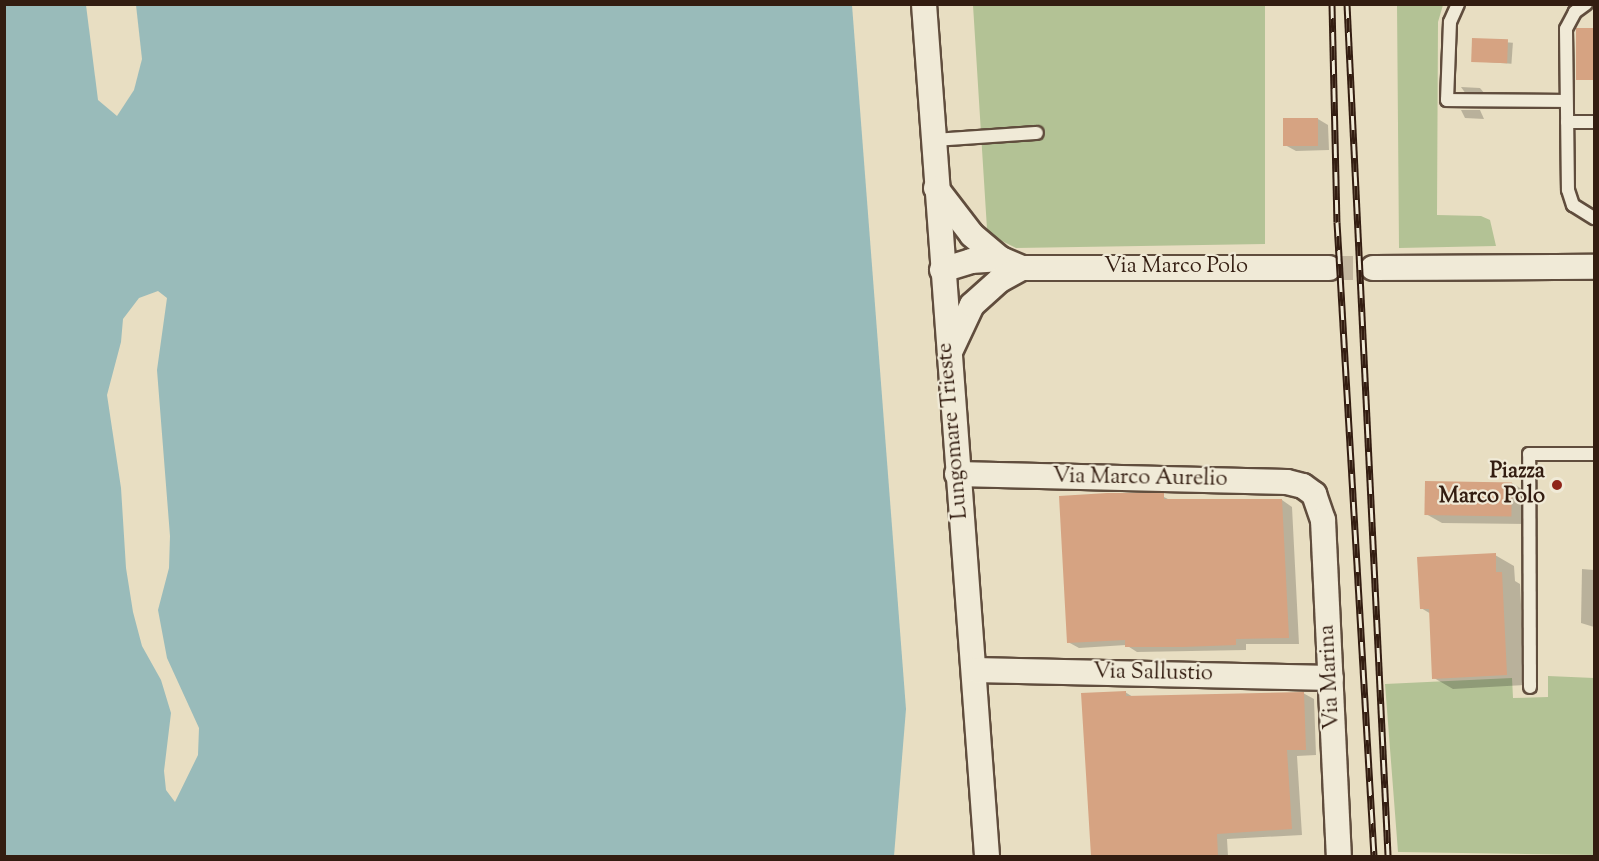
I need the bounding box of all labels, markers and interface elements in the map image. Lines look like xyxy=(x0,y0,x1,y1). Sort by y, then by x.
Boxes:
street label: Via Marco Polo xyxy=(1104,255,1248,281)
street label: Lungomare Trieste xyxy=(933,342,975,520)
place label: Piazza Marco Polo xyxy=(1439,459,1545,511)
street label: Via Marco Aurelio xyxy=(1052,464,1228,494)
marker: Piazza Marco Polo xyxy=(1550,478,1564,492)
street label: Via Marina xyxy=(1315,624,1347,730)
street label: Via Sallustio xyxy=(1093,660,1213,688)

